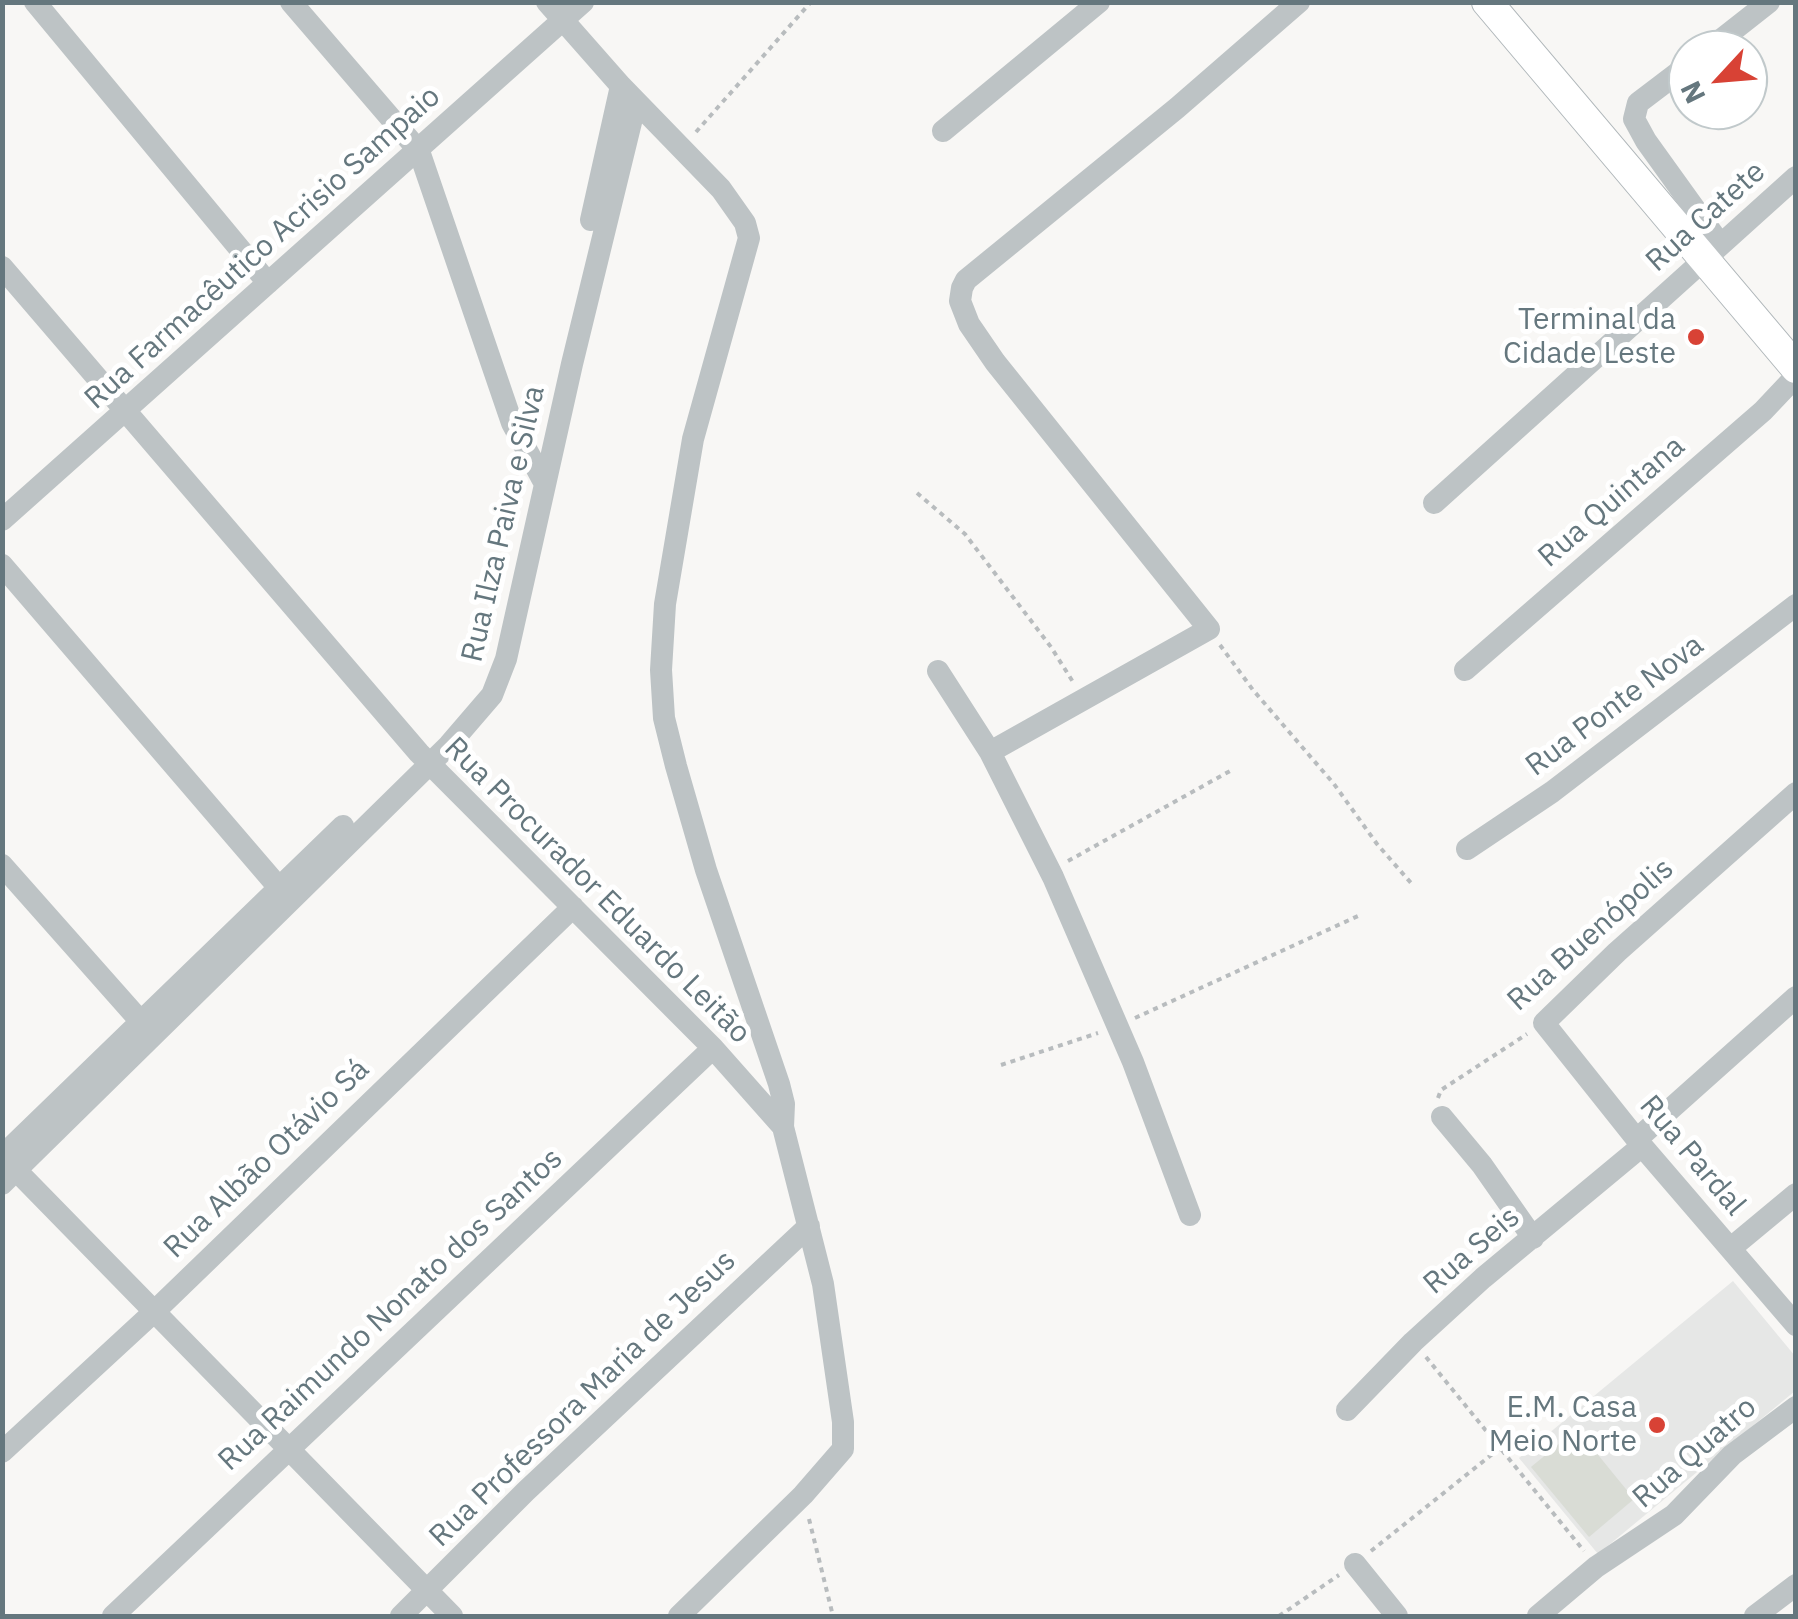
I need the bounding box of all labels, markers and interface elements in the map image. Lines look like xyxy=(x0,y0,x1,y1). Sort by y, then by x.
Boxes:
north arrow xyxy=(1668,30,1768,130)
text: N xyxy=(1671,75,1713,110)
street label: Rua Farmacêutico Acrisio Sampaio xyxy=(78,79,448,417)
street label: Rua Catete xyxy=(1639,154,1773,280)
place label: Terminal da Cidade Leste xyxy=(1503,302,1676,372)
marker: Terminal da Cidade Leste xyxy=(1685,326,1707,348)
street label: Rua Ilza Paiva e Silva xyxy=(455,382,553,666)
street label: Rua Quintana xyxy=(1532,429,1692,575)
street label: Rua Ponte Nova xyxy=(1519,628,1711,784)
street label: Rua Procurador Eduardo Leitão xyxy=(436,730,758,1052)
street label: Rua Buenópolis xyxy=(1501,851,1681,1019)
street label: Rua Albão Otávio Sá xyxy=(157,1052,377,1266)
street label: Rua Pardal xyxy=(1631,1089,1753,1223)
street label: Rua Raimundo Nonato dos Santos xyxy=(212,1141,570,1479)
street label: Rua Seis xyxy=(1417,1200,1527,1302)
street label: Rua Professora Maria de Jesus xyxy=(422,1243,744,1555)
place label: E.M. Casa Meio Norte xyxy=(1489,1390,1637,1460)
street label: Rua Quatro xyxy=(1626,1390,1764,1516)
marker: E.M. Casa Meio Norte xyxy=(1646,1414,1668,1436)

